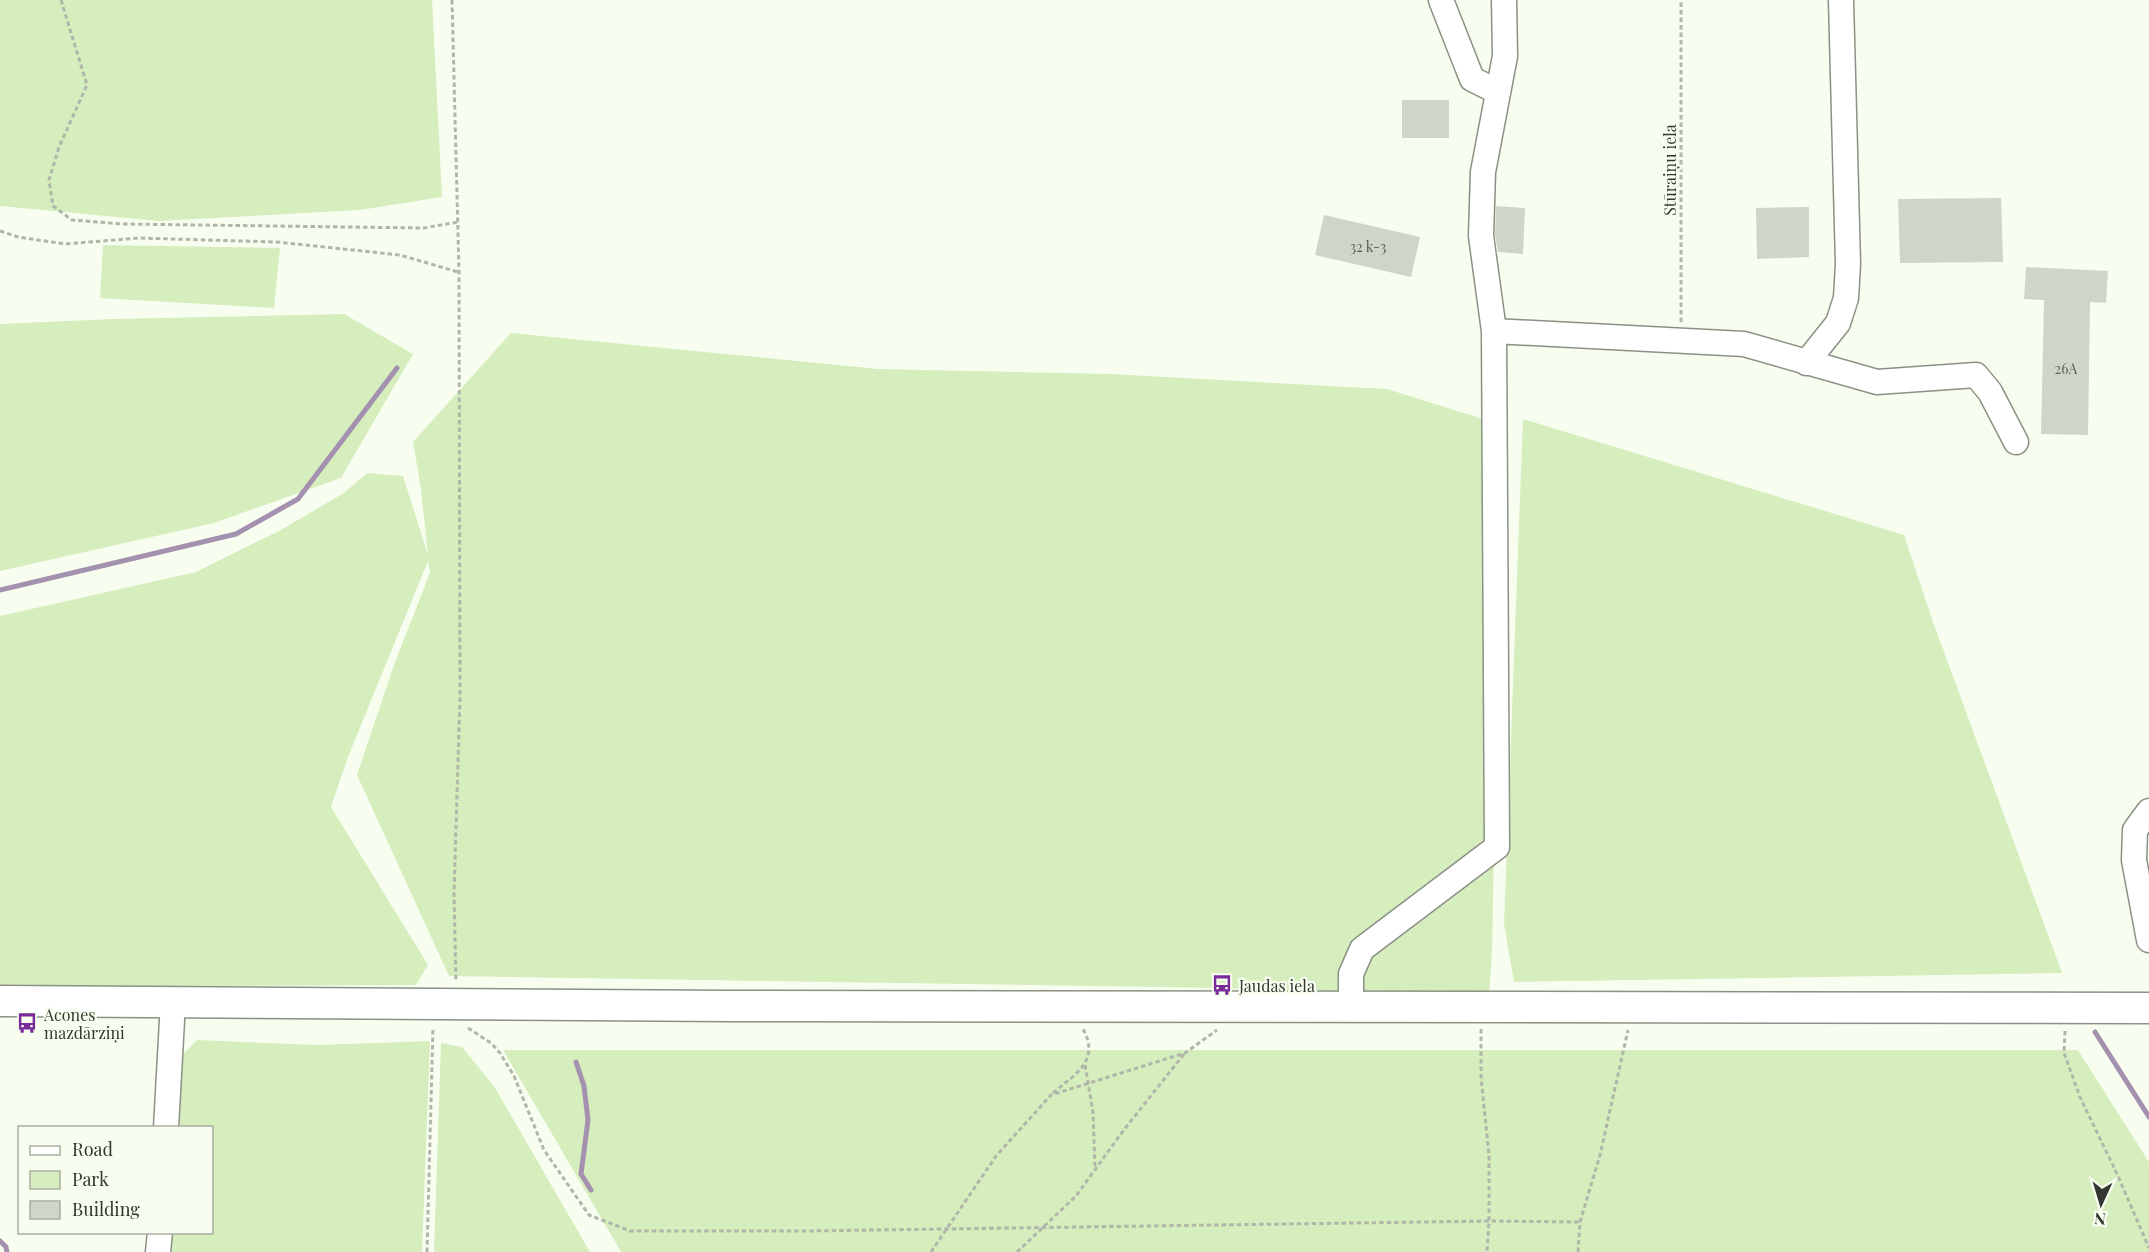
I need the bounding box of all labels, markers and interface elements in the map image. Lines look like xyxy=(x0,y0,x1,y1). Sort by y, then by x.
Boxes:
street label: Stūraiņu iela xyxy=(1659,124,1681,216)
house number: 32 k-3 xyxy=(1350,237,1386,256)
house number: 26A xyxy=(2055,359,2078,378)
bus stop icon: Jaudas iela xyxy=(1210,973,1234,997)
place label: Jaudas iela xyxy=(1238,975,1315,996)
place label: Acones mazdārziņi xyxy=(43,1004,125,1044)
bus stop icon: Acones mazdārziņi xyxy=(15,1011,39,1035)
legend xyxy=(18,1126,213,1234)
text: Road xyxy=(72,1137,113,1161)
text: Park xyxy=(72,1167,109,1191)
north arrow xyxy=(2071,1174,2131,1234)
text: Building xyxy=(72,1197,140,1221)
text: N xyxy=(2093,1209,2106,1230)

